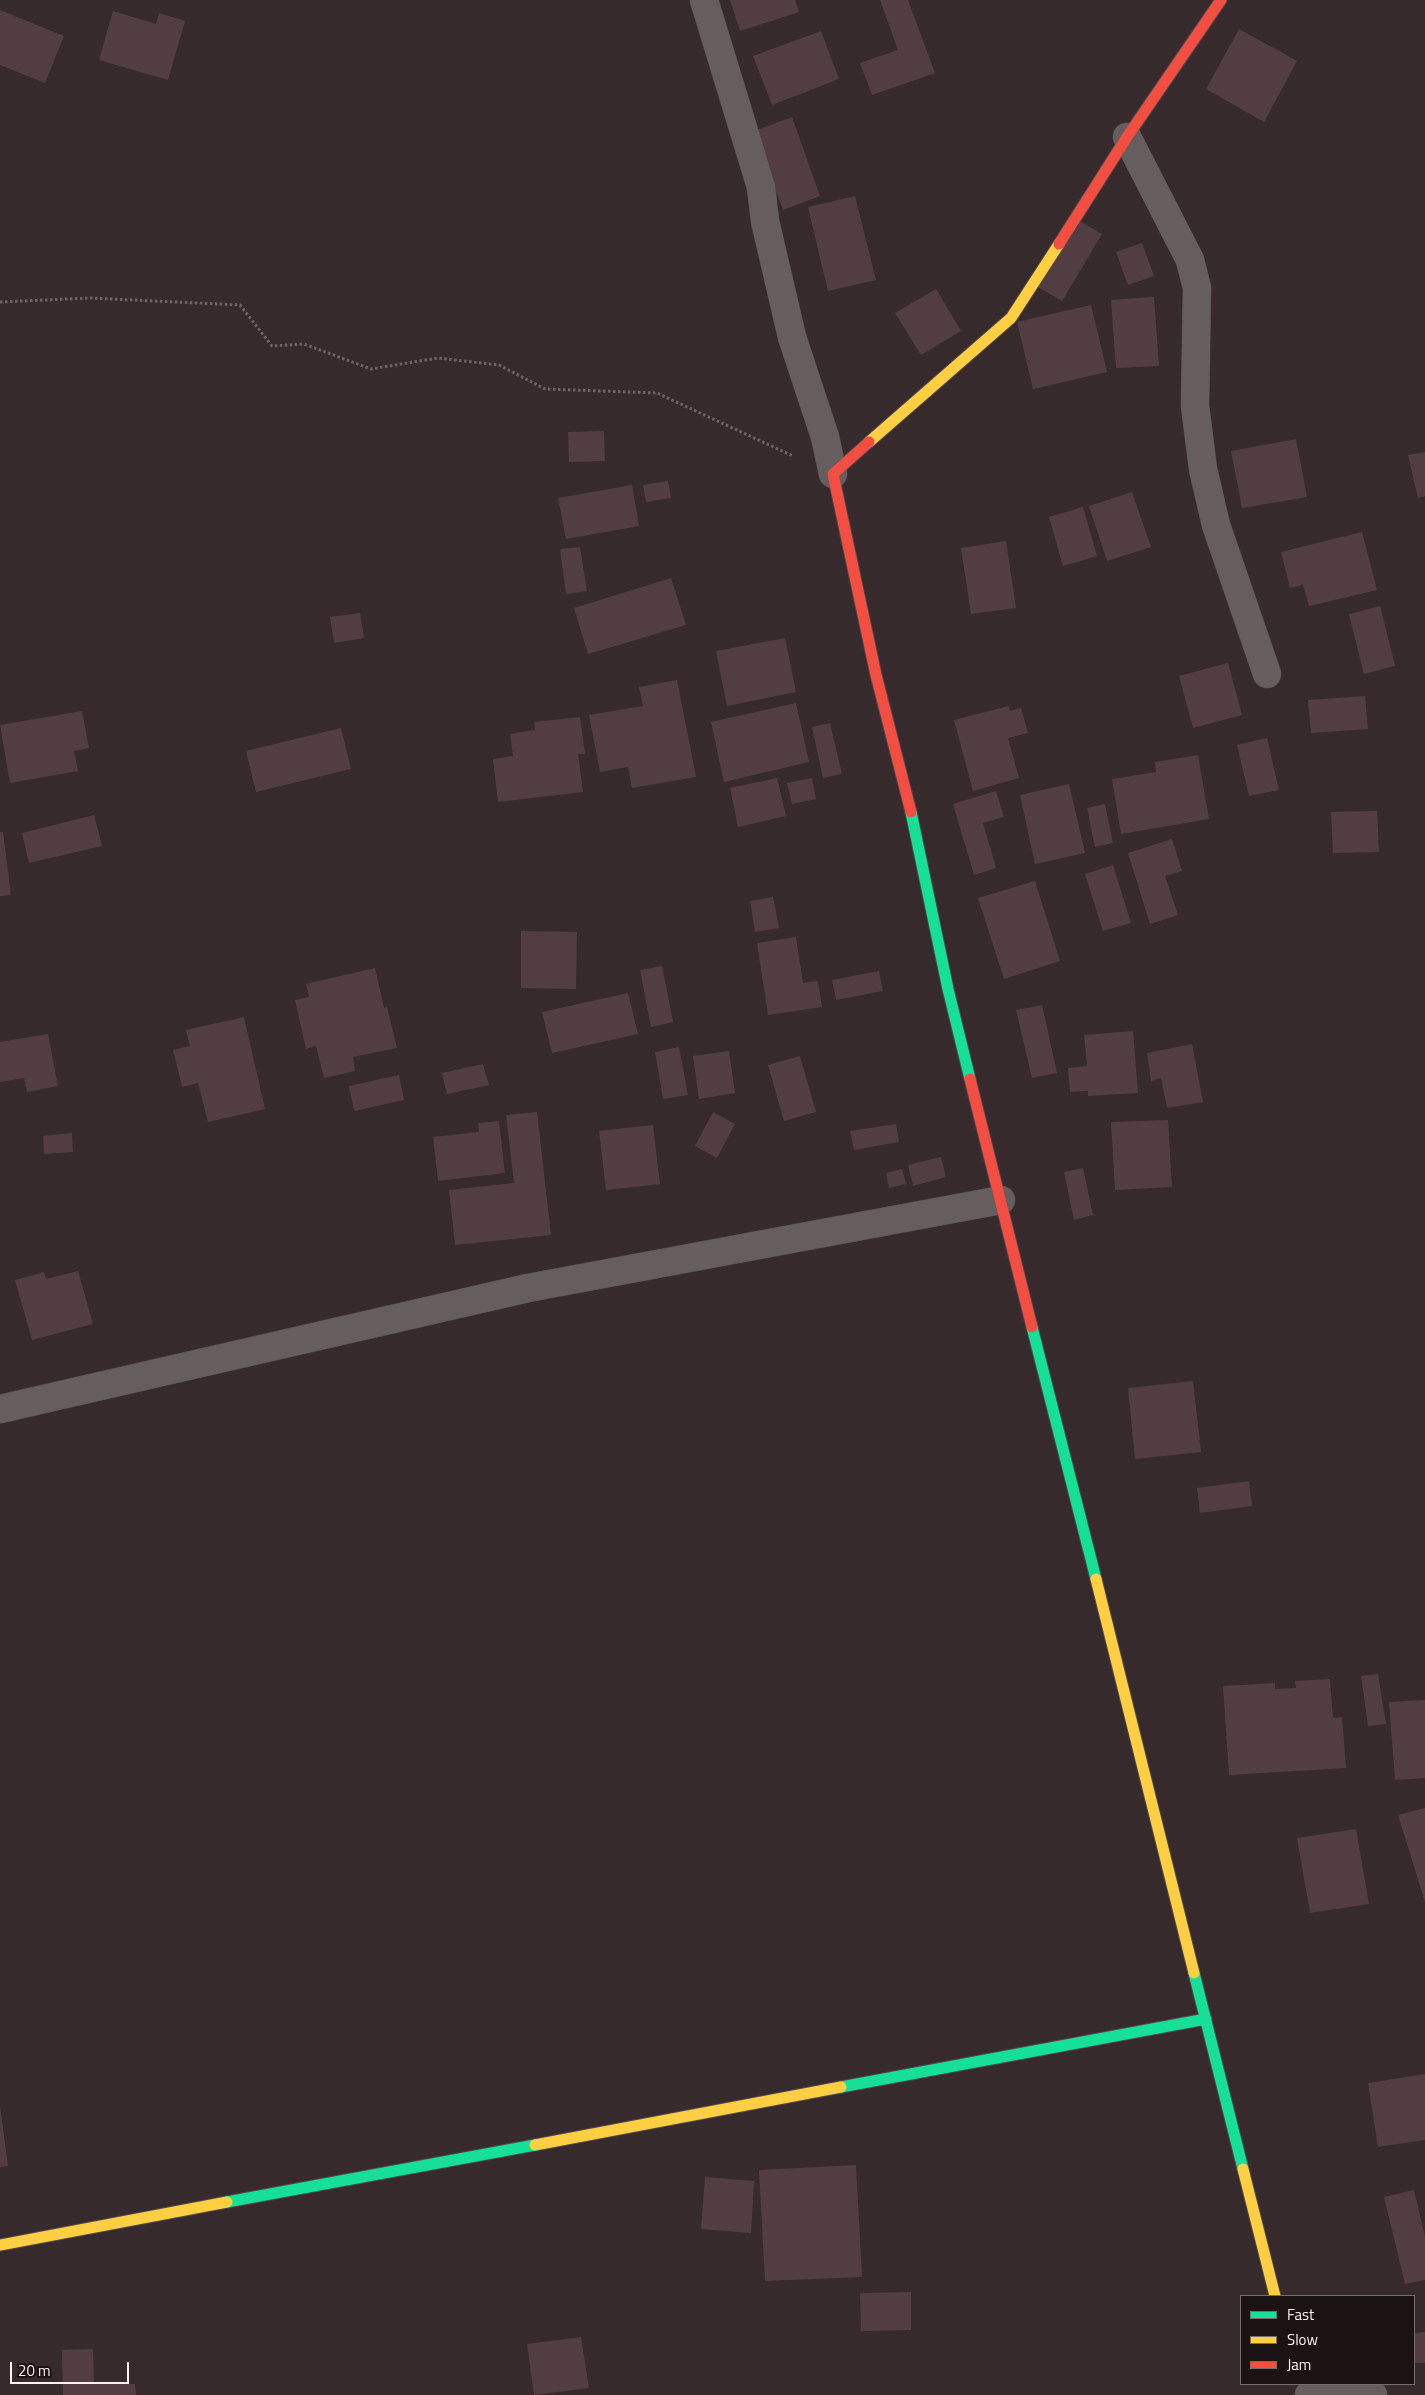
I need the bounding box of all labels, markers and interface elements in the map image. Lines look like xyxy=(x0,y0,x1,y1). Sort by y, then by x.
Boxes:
legend xyxy=(1240,2295,1415,2385)
text: Fast xyxy=(1287,2303,1314,2326)
text: Slow xyxy=(1287,2328,1318,2351)
scale bar xyxy=(12,2352,131,2384)
text: Jam xyxy=(1287,2353,1311,2376)
text: 20 m xyxy=(18,2359,51,2382)

